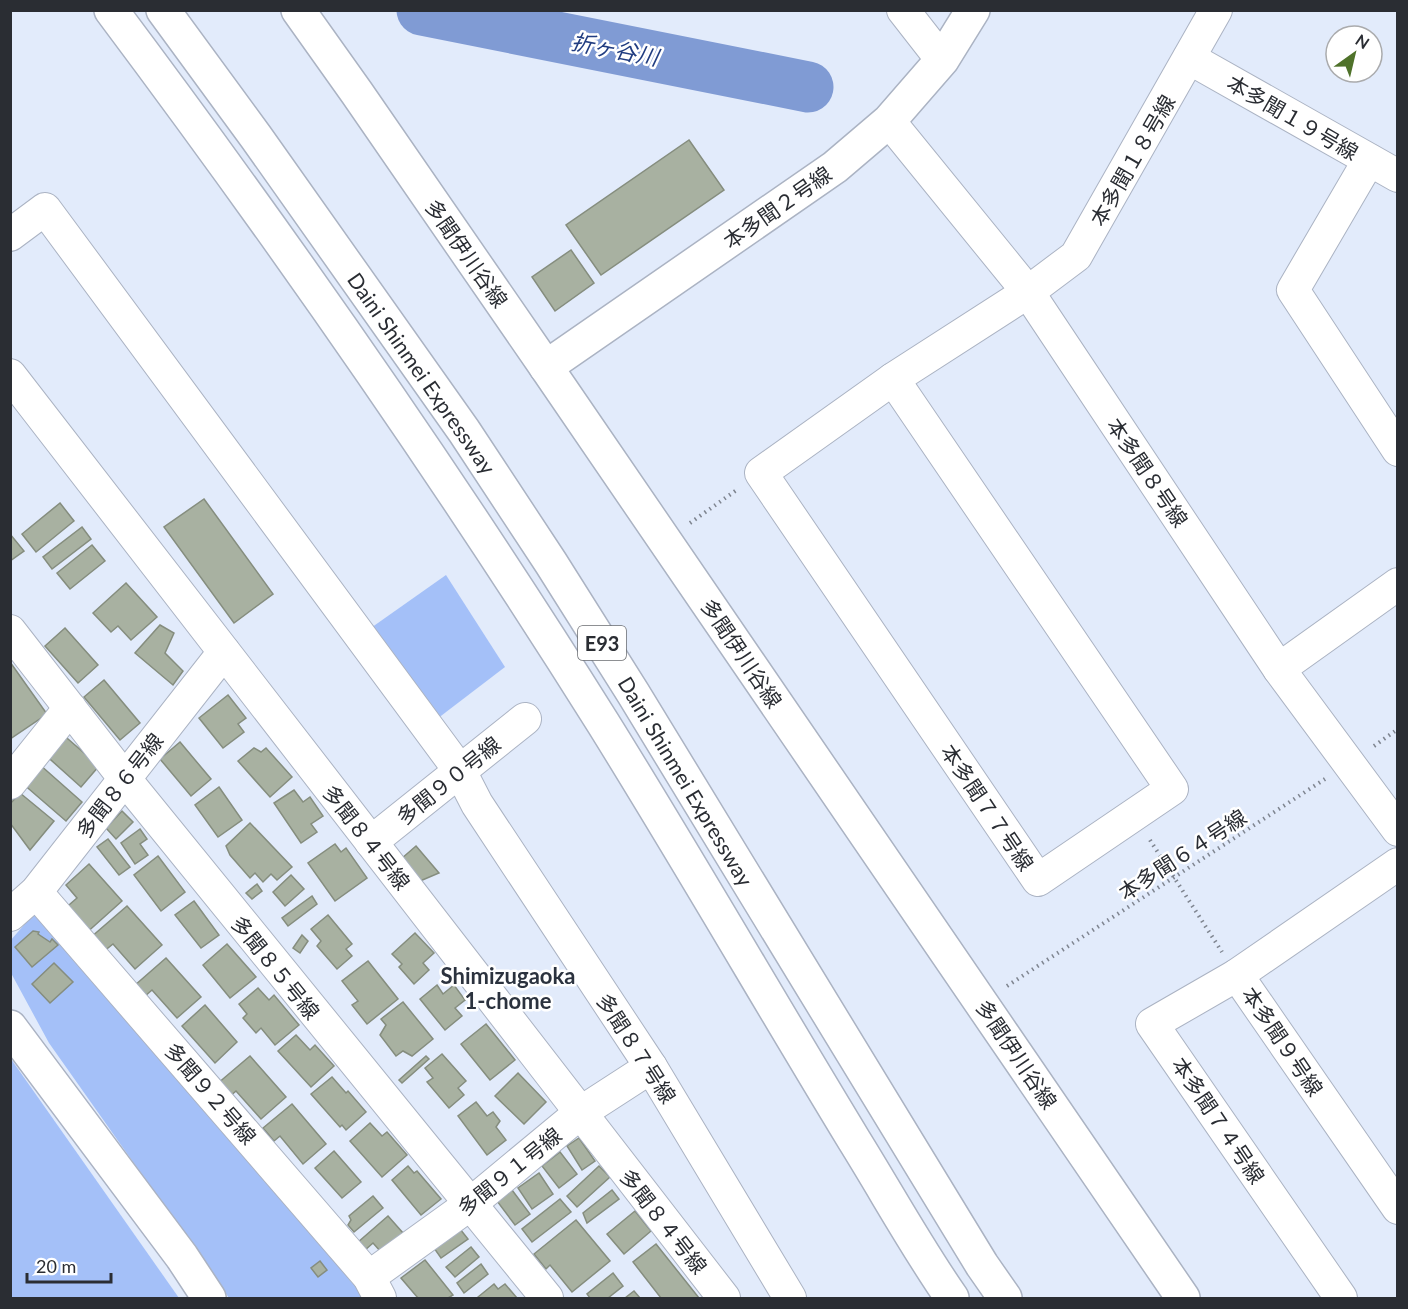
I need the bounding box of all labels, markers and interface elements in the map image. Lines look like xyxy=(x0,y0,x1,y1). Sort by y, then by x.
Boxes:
north arrow xyxy=(1324,24,1384,84)
water label: 折ヶ谷川 xyxy=(569,27,663,71)
text: N xyxy=(1352,30,1373,52)
street label: 本多聞１９号線 xyxy=(1223,69,1363,165)
street label: 本多聞１８号線 xyxy=(1084,90,1180,230)
street label: 本多聞２号線 xyxy=(718,161,836,253)
street label: 多聞伊川谷線 xyxy=(421,194,513,312)
street label: Daini Shinmei Expressway xyxy=(343,268,501,479)
street label: 本多聞８号線 xyxy=(1102,413,1194,531)
street label: 多聞伊川谷線 xyxy=(696,594,788,712)
road number: E93 xyxy=(578,626,626,660)
street label: Daini Shinmei Expressway xyxy=(613,672,759,890)
street label: 多聞８６号線 xyxy=(70,728,168,842)
street label: 多聞９０号線 xyxy=(391,731,505,829)
street label: 本多聞７７号線 xyxy=(937,739,1039,875)
street label: 多聞８４号線 xyxy=(318,780,416,894)
street label: 本多聞６４号線 xyxy=(1114,803,1250,905)
street label: 多聞８５号線 xyxy=(227,910,325,1024)
district label: Shimizugaoka 1-chome xyxy=(441,962,575,1014)
street label: 本多聞９号線 xyxy=(1237,982,1329,1100)
street label: 多聞８７号線 xyxy=(592,988,682,1108)
street label: 多聞伊川谷線 xyxy=(971,995,1063,1113)
street label: 多聞９２号線 xyxy=(160,1037,262,1149)
street label: 本多聞７４号線 xyxy=(1168,1052,1270,1188)
street label: 多聞９１号線 xyxy=(452,1122,566,1220)
street label: 多聞８４号線 xyxy=(615,1164,713,1278)
scale bar xyxy=(27,1246,111,1284)
text: 20 m xyxy=(36,1255,76,1277)

